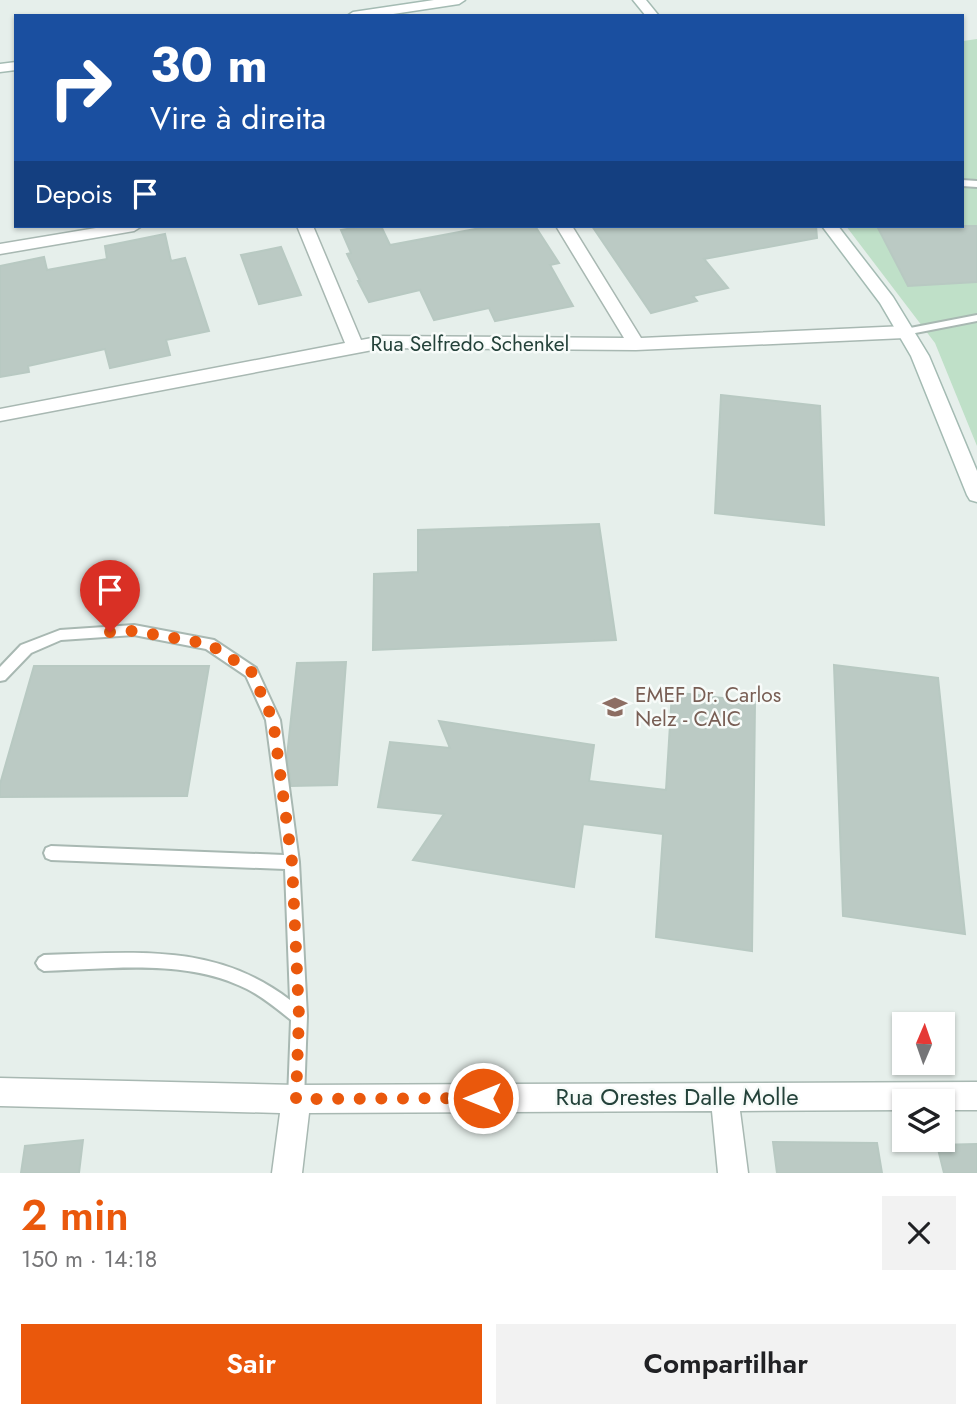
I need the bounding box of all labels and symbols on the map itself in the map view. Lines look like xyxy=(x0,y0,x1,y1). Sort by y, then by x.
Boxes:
street label: Rua Selfredo Schenkel xyxy=(371,329,569,359)
pin xyxy=(80,560,140,632)
place label: EMEF Dr. Carlos Nelz - CAIC xyxy=(635,680,781,734)
school or university icon: EMEF Dr. Carlos Nelz - CAIC xyxy=(601,693,629,721)
north arrow xyxy=(892,1012,956,1074)
position arrow xyxy=(446,1061,520,1135)
street label: Rua Orestes Dalle Molle xyxy=(555,1079,799,1114)

